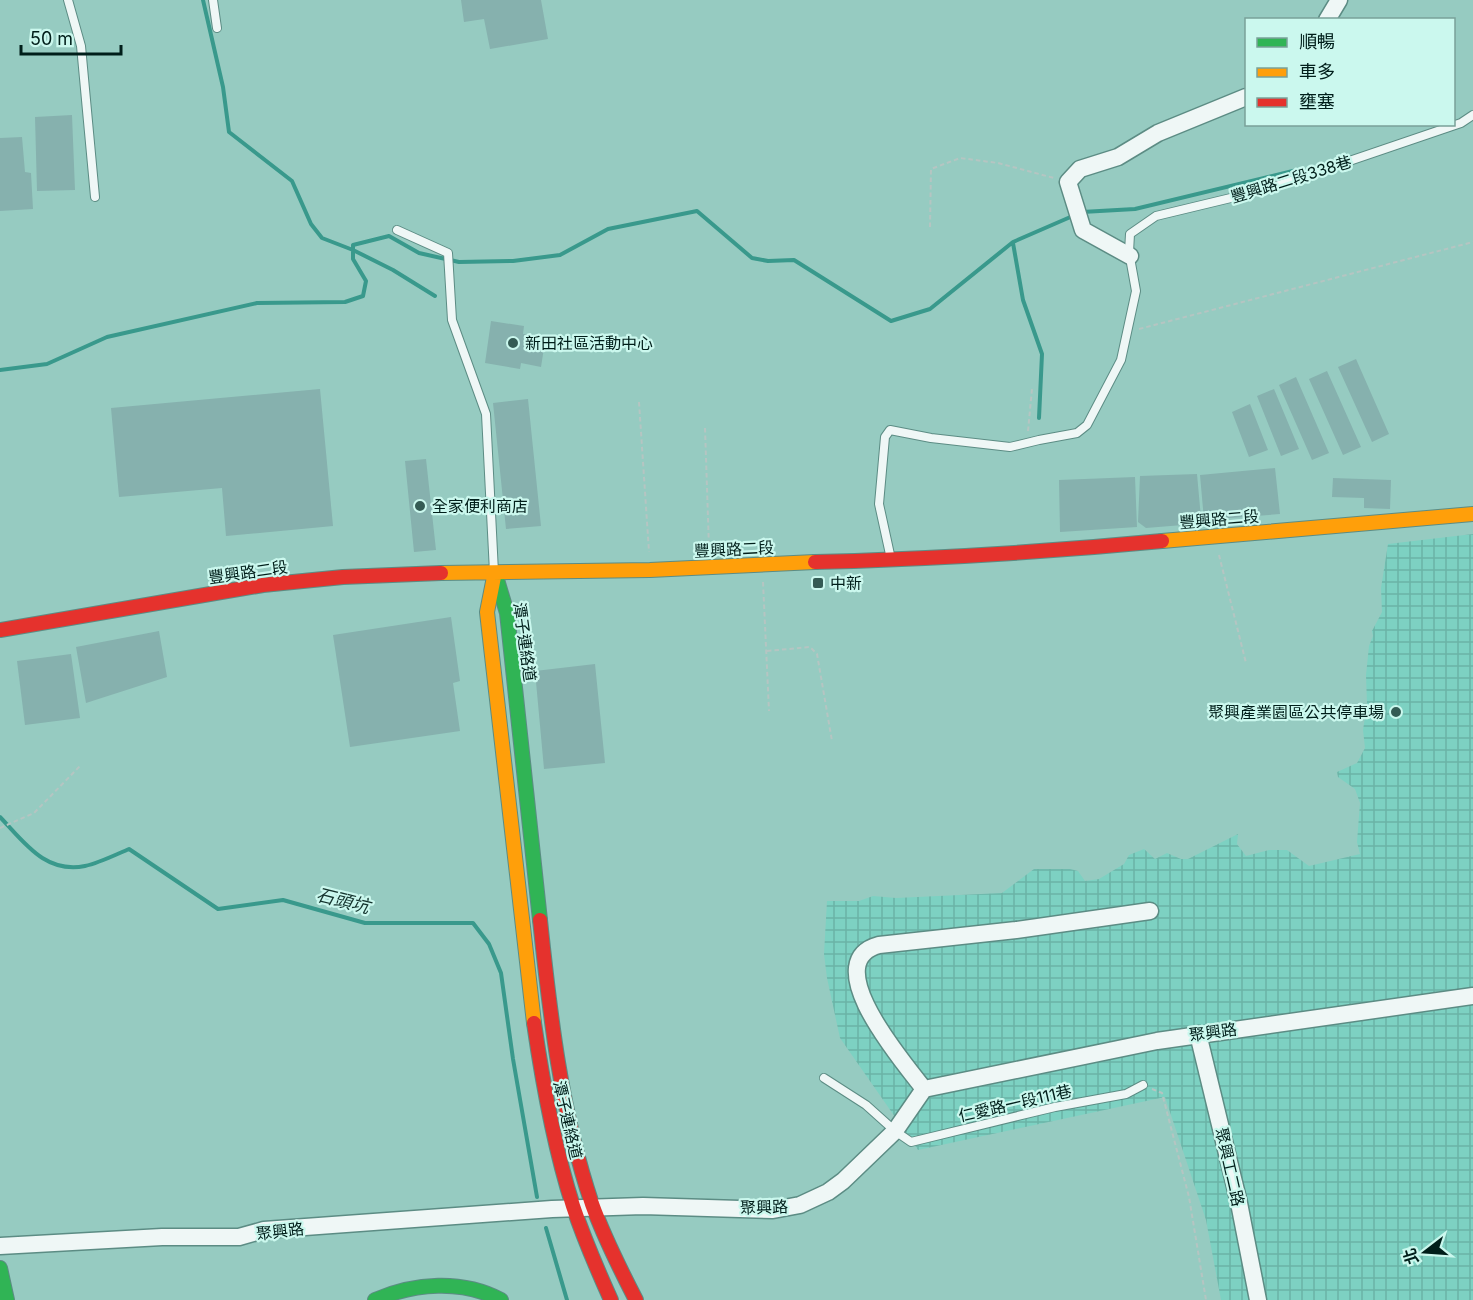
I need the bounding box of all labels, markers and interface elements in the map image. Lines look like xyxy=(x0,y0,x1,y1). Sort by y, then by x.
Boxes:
scale bar xyxy=(21,18,122,56)
legend xyxy=(1245,18,1455,126)
text: 50 m xyxy=(30,28,73,49)
text: 順暢 xyxy=(1299,31,1335,52)
text: 車多 xyxy=(1299,61,1335,82)
text: 壅塞 xyxy=(1299,91,1335,112)
street label: 豐興路二段338巷 xyxy=(1228,151,1354,207)
place label: 新田社區活動中心 xyxy=(525,333,653,353)
marker: 新田社區活動中心 xyxy=(506,336,520,350)
place label: 全家便利商店 xyxy=(432,496,528,516)
marker: 全家便利商店 xyxy=(413,499,427,513)
street label: 豐興路二段 xyxy=(1178,506,1260,532)
street label: 豐興路二段 xyxy=(694,537,774,561)
street label: 豐興路二段 xyxy=(207,557,289,587)
place label: 中新 xyxy=(830,573,862,593)
marker: 中新 xyxy=(811,576,825,590)
street label: 潭子連絡道 xyxy=(510,601,540,683)
place label: 聚興產業園區公共停車場 xyxy=(1208,702,1384,722)
marker: 聚興產業園區公共停車場 xyxy=(1389,705,1403,719)
water label: 石頭坑 xyxy=(314,884,375,918)
street label: 聚興路 xyxy=(1188,1019,1238,1045)
street label: 潭子連絡道 xyxy=(549,1079,587,1161)
street label: 仁愛路一段111巷 xyxy=(956,1080,1074,1126)
street label: 聚興工二路 xyxy=(1211,1126,1249,1208)
street label: 聚興路 xyxy=(740,1196,788,1218)
street label: 聚興路 xyxy=(255,1218,305,1244)
north arrow xyxy=(1395,1222,1455,1282)
text: 北 xyxy=(1399,1246,1423,1267)

